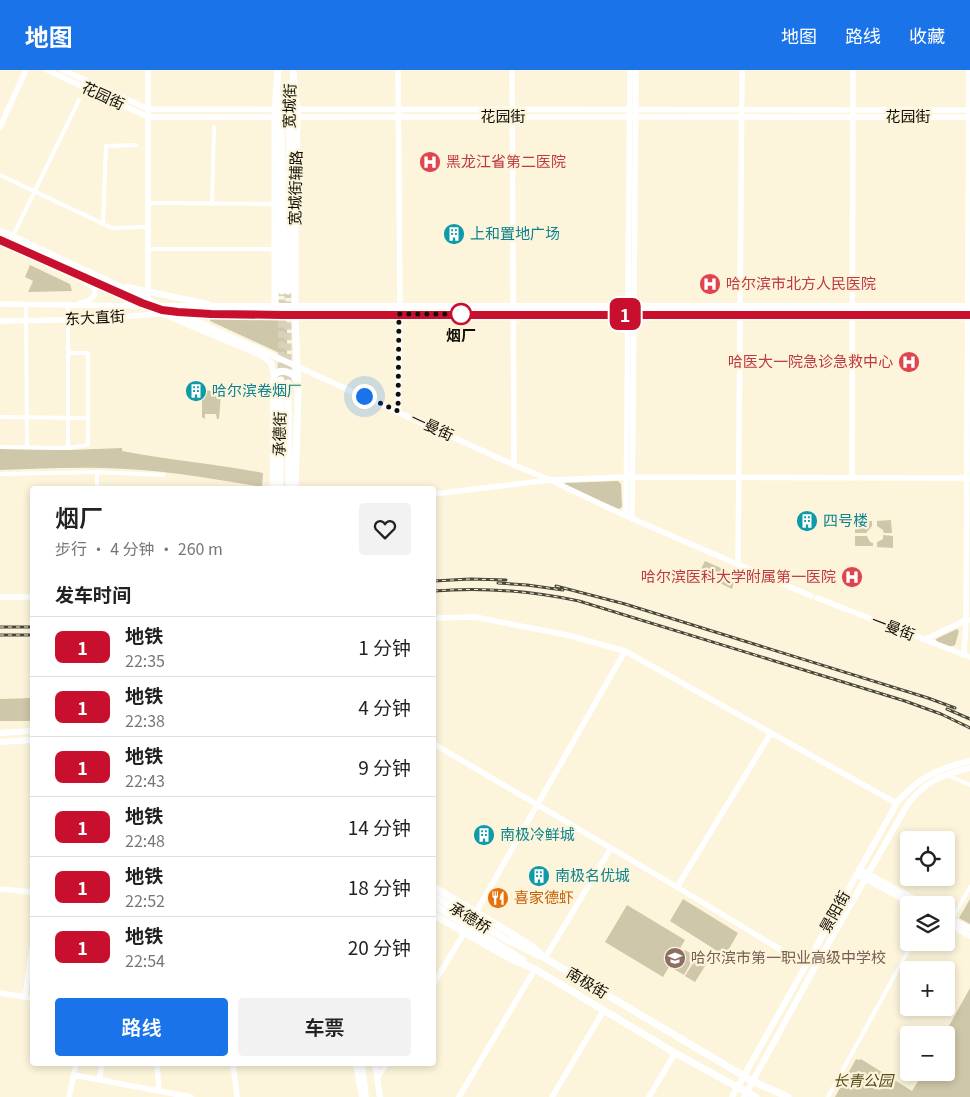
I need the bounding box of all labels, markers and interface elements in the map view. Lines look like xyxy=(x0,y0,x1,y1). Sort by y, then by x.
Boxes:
text: 地图 xyxy=(25,18,73,53)
text: 地图 xyxy=(781,22,817,48)
text: 路线 xyxy=(845,22,881,48)
text: 收藏 xyxy=(909,22,945,48)
street label: 花园街 xyxy=(79,76,128,114)
street label: 宽城街 xyxy=(278,83,299,129)
street label: 花园街 xyxy=(480,105,526,126)
street label: 花园街 xyxy=(885,105,931,126)
street label: 宽城街辅路 xyxy=(283,150,306,226)
hospital icon: 黑龙江省第二医院 xyxy=(418,150,442,174)
place label: 黑龙江省第二医院 xyxy=(446,150,566,171)
building icon: 上和置地广场 xyxy=(442,222,466,246)
place label: 上和置地广场 xyxy=(470,222,560,243)
hospital icon: 哈尔滨市北方人民医院 xyxy=(698,272,722,296)
place label: 哈尔滨市北方人民医院 xyxy=(726,272,876,293)
line badge: 1 xyxy=(609,298,641,330)
text: 1 xyxy=(620,301,630,327)
marker: 烟厂 xyxy=(450,303,472,325)
street label: 东大直街 xyxy=(64,304,125,329)
place label: 烟厂 xyxy=(446,324,476,345)
place label: 哈医大一院急诊急救中心 xyxy=(728,350,893,371)
hospital icon: 哈医大一院急诊急救中心 xyxy=(897,350,921,374)
building icon: 哈尔滨卷烟厂 xyxy=(184,379,208,403)
place label: 哈尔滨卷烟厂 xyxy=(212,379,302,400)
your location xyxy=(352,384,377,409)
street label: 一曼街 xyxy=(408,407,457,445)
street label: 承德街 xyxy=(268,411,289,457)
text: 烟厂 xyxy=(55,499,103,534)
button: heart xyxy=(359,503,411,555)
building icon: 四号楼 xyxy=(795,509,819,533)
place label: 四号楼 xyxy=(823,509,868,530)
text: 步行 · 4 分钟 · 260 m xyxy=(55,536,223,560)
place label: 哈尔滨医科大学附属第一医院 xyxy=(641,565,836,586)
hospital icon: 哈尔滨医科大学附属第一医院 xyxy=(840,565,864,589)
text: 发车时间 xyxy=(55,580,131,607)
street label: 一曼街 xyxy=(869,609,918,644)
text: 地铁 xyxy=(125,621,163,648)
text: 1 分钟 xyxy=(358,633,411,660)
text: 1 xyxy=(77,634,88,660)
text: 22:35 xyxy=(125,648,165,672)
text: 地铁 xyxy=(125,681,163,708)
text: 4 分钟 xyxy=(358,693,411,720)
text: 1 xyxy=(77,694,88,720)
text: 22:38 xyxy=(125,708,165,732)
text: 地铁 xyxy=(125,741,163,768)
text: 9 分钟 xyxy=(358,753,411,780)
text: 1 xyxy=(77,754,88,780)
text: 22:43 xyxy=(125,768,165,792)
text: 地铁 xyxy=(125,801,163,828)
text: 14 分钟 xyxy=(348,813,411,840)
text: 1 xyxy=(77,814,88,840)
building icon: 南极冷鲜城 xyxy=(472,823,496,847)
place label: 南极冷鲜城 xyxy=(500,823,575,844)
text: 22:48 xyxy=(125,828,165,852)
map controls xyxy=(900,831,955,1081)
button: locate xyxy=(900,831,955,886)
text: 地铁 xyxy=(125,861,163,888)
building icon: 南极名优城 xyxy=(527,864,551,888)
place label: 南极名优城 xyxy=(555,864,630,885)
text: 18 分钟 xyxy=(348,873,411,900)
text: 1 xyxy=(77,874,88,900)
restaurant icon: 喜家德虾 xyxy=(486,886,510,910)
place label: 喜家德虾 xyxy=(514,886,574,907)
street label: 景阳街 xyxy=(814,886,854,936)
text: 22:52 xyxy=(125,888,165,912)
street label: 承德桥 xyxy=(446,896,495,937)
button: layers xyxy=(900,896,955,951)
text: 地铁 xyxy=(125,921,163,948)
text: 20 分钟 xyxy=(348,933,411,960)
text: 1 xyxy=(77,934,88,960)
school or university icon: 哈尔滨市第一职业高级中学校 xyxy=(663,946,687,970)
place label: 哈尔滨市第一职业高级中学校 xyxy=(691,946,886,967)
text: 22:54 xyxy=(125,948,165,972)
street label: 南极街 xyxy=(563,961,612,1002)
button: + xyxy=(900,961,955,1016)
button: 路线 xyxy=(55,998,228,1056)
button: 车票 xyxy=(238,998,411,1056)
button: − xyxy=(900,1026,955,1081)
park label: 长青公园 xyxy=(833,1069,895,1090)

